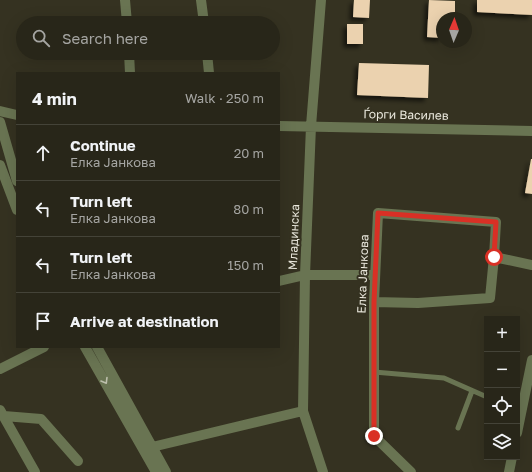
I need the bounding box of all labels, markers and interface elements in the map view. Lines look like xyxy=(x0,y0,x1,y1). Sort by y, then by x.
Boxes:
north arrow xyxy=(436,12,472,48)
search box xyxy=(16,16,280,60)
icon: search xyxy=(30,27,52,49)
text: Search here xyxy=(62,29,148,47)
text: 4 min xyxy=(32,88,77,109)
text: Walk · 250 m xyxy=(185,90,264,106)
street label: Ѓорги Василев xyxy=(363,106,449,123)
text: Continue xyxy=(70,136,136,154)
icon: ahead xyxy=(32,142,54,164)
text: 20 m xyxy=(234,145,264,161)
text: Елка Јанкова xyxy=(70,154,156,170)
text: Turn left xyxy=(70,192,132,210)
icon: left xyxy=(32,198,54,220)
text: 80 m xyxy=(233,201,264,217)
street label: Младинска xyxy=(285,204,302,270)
text: Елка Јанкова xyxy=(70,210,156,226)
street label: Елка Јанкова xyxy=(354,234,371,314)
text: Turn left xyxy=(70,248,132,266)
route start xyxy=(485,248,503,266)
icon: left xyxy=(32,254,54,276)
text: 150 m xyxy=(227,257,264,273)
text: Елка Јанкова xyxy=(70,266,156,282)
icon: arrive xyxy=(32,310,54,332)
text: Arrive at destination xyxy=(70,312,219,330)
map controls xyxy=(484,316,520,460)
button: + xyxy=(484,316,520,352)
button: − xyxy=(484,352,520,388)
one-way arrow xyxy=(100,377,107,384)
button: locate xyxy=(484,388,520,424)
button: layers xyxy=(484,424,520,460)
route end xyxy=(365,427,383,445)

